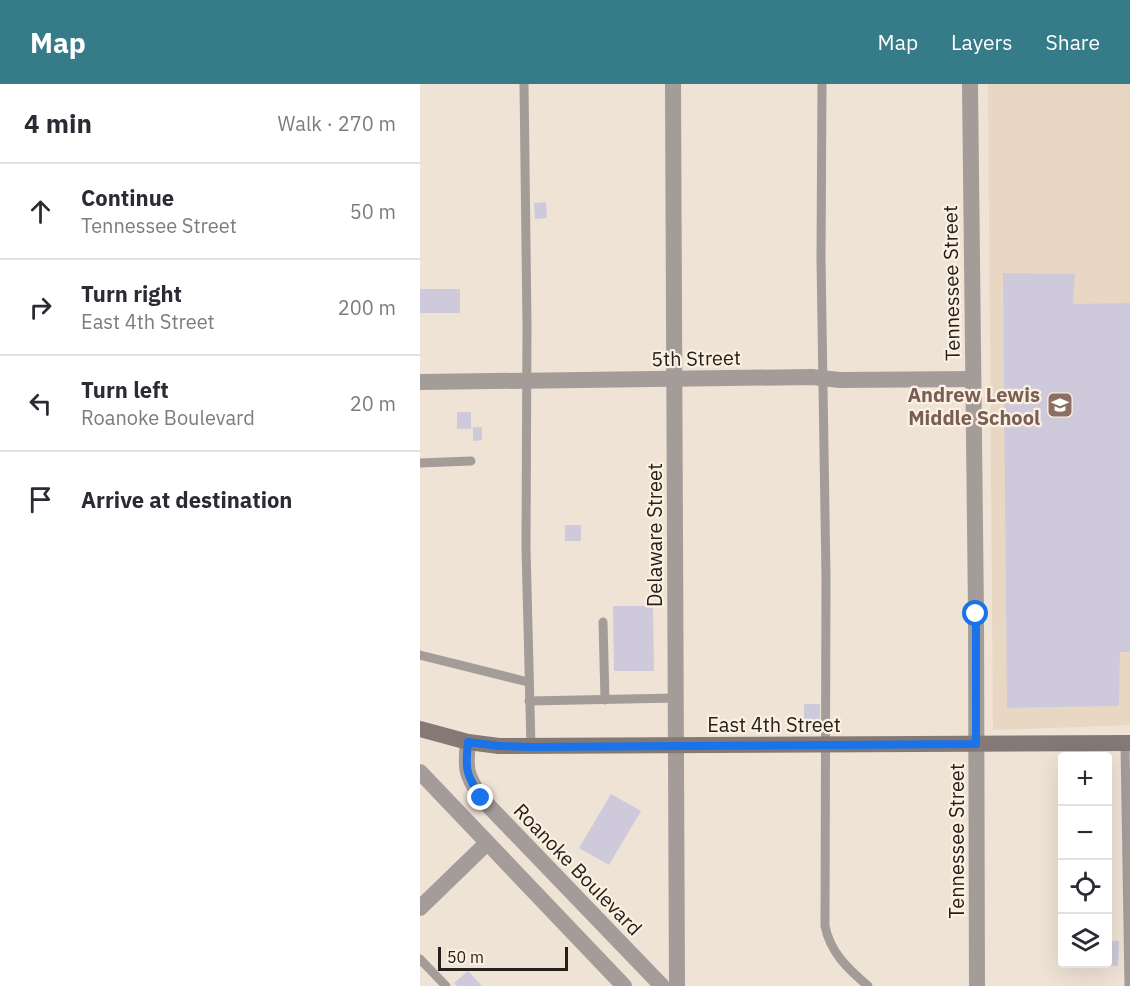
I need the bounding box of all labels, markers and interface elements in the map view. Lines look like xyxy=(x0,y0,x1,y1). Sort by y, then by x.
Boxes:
text: Map xyxy=(30,24,86,61)
text: Map xyxy=(878,28,918,56)
text: Layers xyxy=(951,28,1013,56)
text: Share xyxy=(1046,28,1100,56)
text: 4 min xyxy=(24,106,92,140)
text: Walk · 270 m xyxy=(278,110,396,137)
text: Continue xyxy=(81,183,174,212)
icon: ahead xyxy=(24,195,57,228)
text: 50 m xyxy=(350,198,396,225)
street label: Tennessee Street xyxy=(936,205,966,361)
text: Tennessee Street xyxy=(81,212,237,239)
text: Turn right xyxy=(81,279,182,308)
icon: right xyxy=(24,291,57,324)
text: 200 m xyxy=(338,294,396,321)
text: East 4th Street xyxy=(81,308,215,335)
street label: 5th Street xyxy=(651,344,741,372)
text: Turn left xyxy=(81,375,169,404)
place label: Andrew Lewis Middle School xyxy=(907,381,1040,431)
icon: left xyxy=(24,387,57,420)
text: 20 m xyxy=(350,390,396,417)
school or university icon: Andrew Lewis Middle School xyxy=(1045,390,1075,420)
text: Roanoke Boulevard xyxy=(81,404,255,431)
street label: Delaware Street xyxy=(641,463,668,607)
icon: arrive xyxy=(24,483,57,516)
text: Arrive at destination xyxy=(81,485,292,514)
route start xyxy=(962,600,988,626)
street label: East 4th Street xyxy=(707,711,841,738)
map controls xyxy=(1058,752,1112,968)
button: + xyxy=(1058,752,1112,806)
street label: Tennessee Street xyxy=(943,763,970,919)
route end xyxy=(467,784,493,810)
street label: Roanoke Boulevard xyxy=(508,797,648,941)
button: − xyxy=(1058,806,1112,860)
button: locate xyxy=(1058,860,1112,914)
button: layers xyxy=(1058,914,1112,968)
scale bar xyxy=(438,944,568,972)
text: 50 m xyxy=(447,947,484,967)

